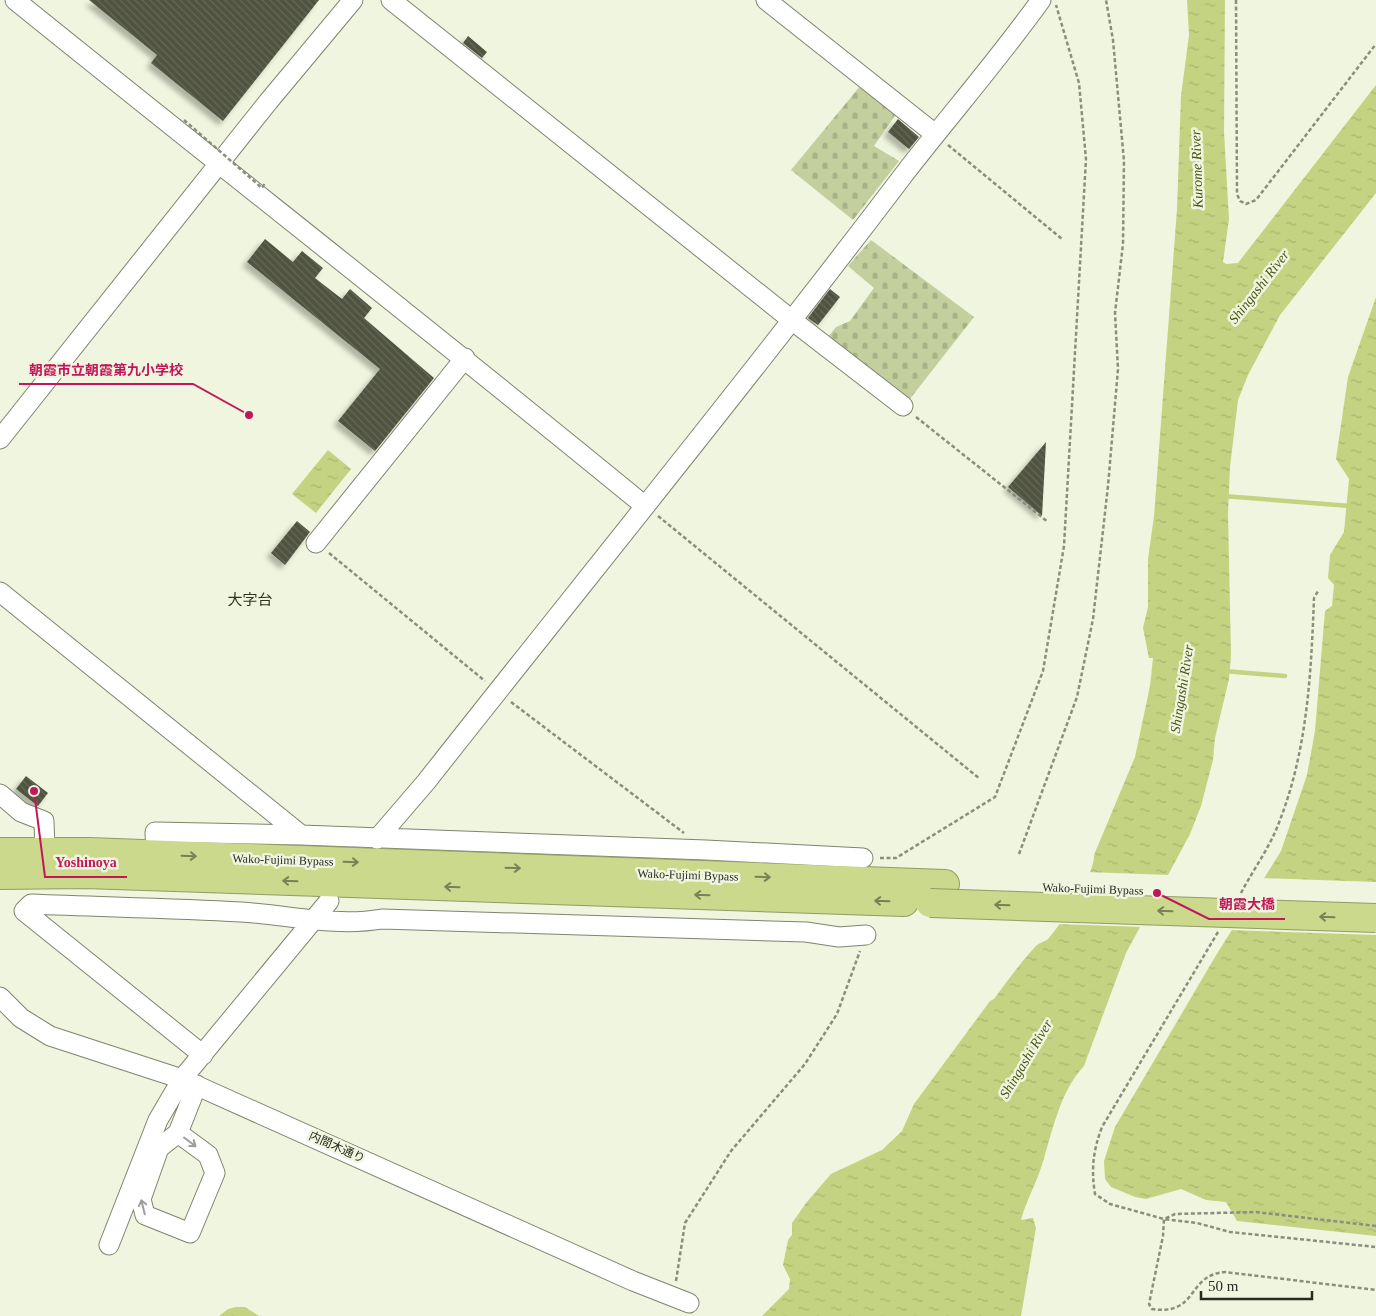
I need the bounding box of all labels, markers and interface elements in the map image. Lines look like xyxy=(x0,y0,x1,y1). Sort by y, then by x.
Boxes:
water label: Kurome River xyxy=(1188,129,1206,209)
water label: Shingashi River xyxy=(1226,247,1293,327)
callout: 朝霞市立朝霞第九小学校 xyxy=(19,355,193,384)
text: 朝霞市立朝霞第九小学校 xyxy=(29,362,183,378)
district label: 大字台 xyxy=(227,592,273,608)
water label: Shingashi River xyxy=(1168,643,1196,734)
callout: Yoshinoya xyxy=(45,848,127,877)
one-way arrow xyxy=(180,851,196,861)
street label: Wako-Fujimi Bypass xyxy=(232,851,334,869)
text: Yoshinoya xyxy=(55,855,117,870)
one-way arrow xyxy=(342,857,359,867)
one-way arrow xyxy=(505,863,521,873)
street label: Wako-Fujimi Bypass xyxy=(637,866,739,884)
one-way arrow xyxy=(755,873,771,882)
one-way arrow xyxy=(282,877,298,886)
street label: Wako-Fujimi Bypass xyxy=(1042,880,1144,898)
one-way arrow xyxy=(444,882,460,891)
one-way arrow xyxy=(694,890,710,900)
callout: 朝霞大橋 xyxy=(1209,890,1285,919)
one-way arrow xyxy=(874,896,890,906)
text: 朝霞大橋 xyxy=(1219,897,1275,912)
one-way arrow xyxy=(995,901,1011,910)
one-way arrow xyxy=(1157,906,1174,916)
one-way arrow xyxy=(1320,912,1336,921)
water label: Shingashi River xyxy=(997,1017,1056,1101)
street label: 内間木通り xyxy=(307,1128,367,1166)
one-way arrow xyxy=(183,1137,197,1147)
one-way arrow xyxy=(138,1199,147,1215)
scale bar xyxy=(1201,1268,1312,1300)
text: 50 m xyxy=(1208,1278,1239,1294)

